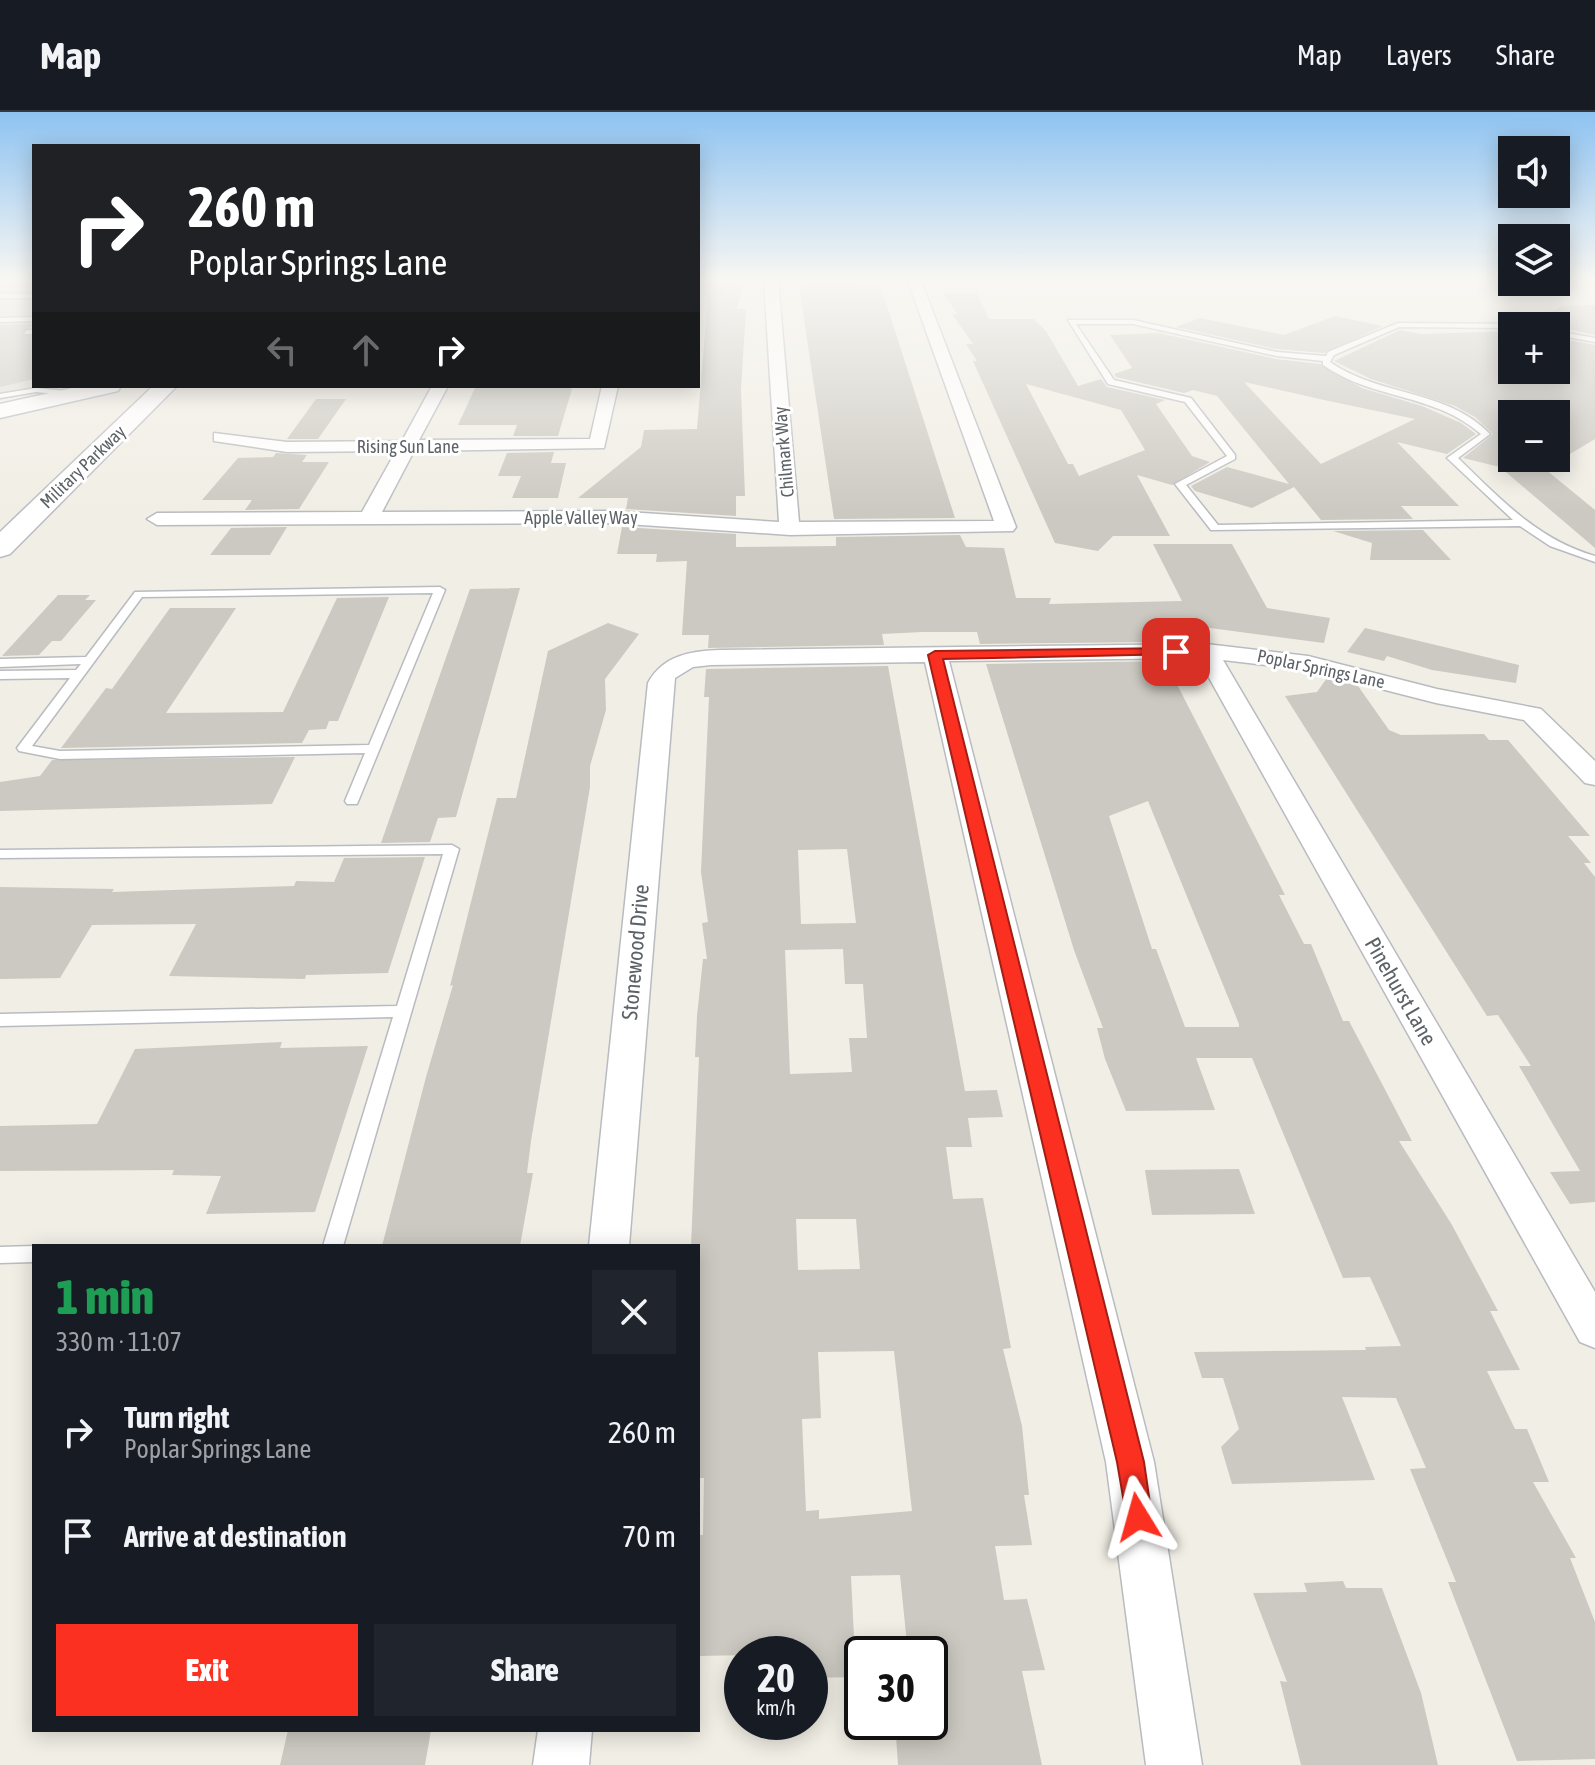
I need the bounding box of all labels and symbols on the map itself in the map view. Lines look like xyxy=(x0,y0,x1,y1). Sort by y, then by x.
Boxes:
street label: Chilmark Way xyxy=(769,406,798,498)
street label: Military Parkway xyxy=(36,421,130,512)
street label: Rising Sun Lane xyxy=(357,436,459,457)
street label: Apple Valley Way xyxy=(524,507,638,528)
pin xyxy=(1142,618,1210,686)
street label: Poplar Springs Lane xyxy=(1256,645,1387,692)
street label: Stonewood Drive xyxy=(616,883,654,1021)
street label: Pinehurst Lane xyxy=(1360,932,1442,1050)
position arrow xyxy=(1096,1475,1180,1559)
speed limit sign: 30 xyxy=(844,1636,948,1740)

